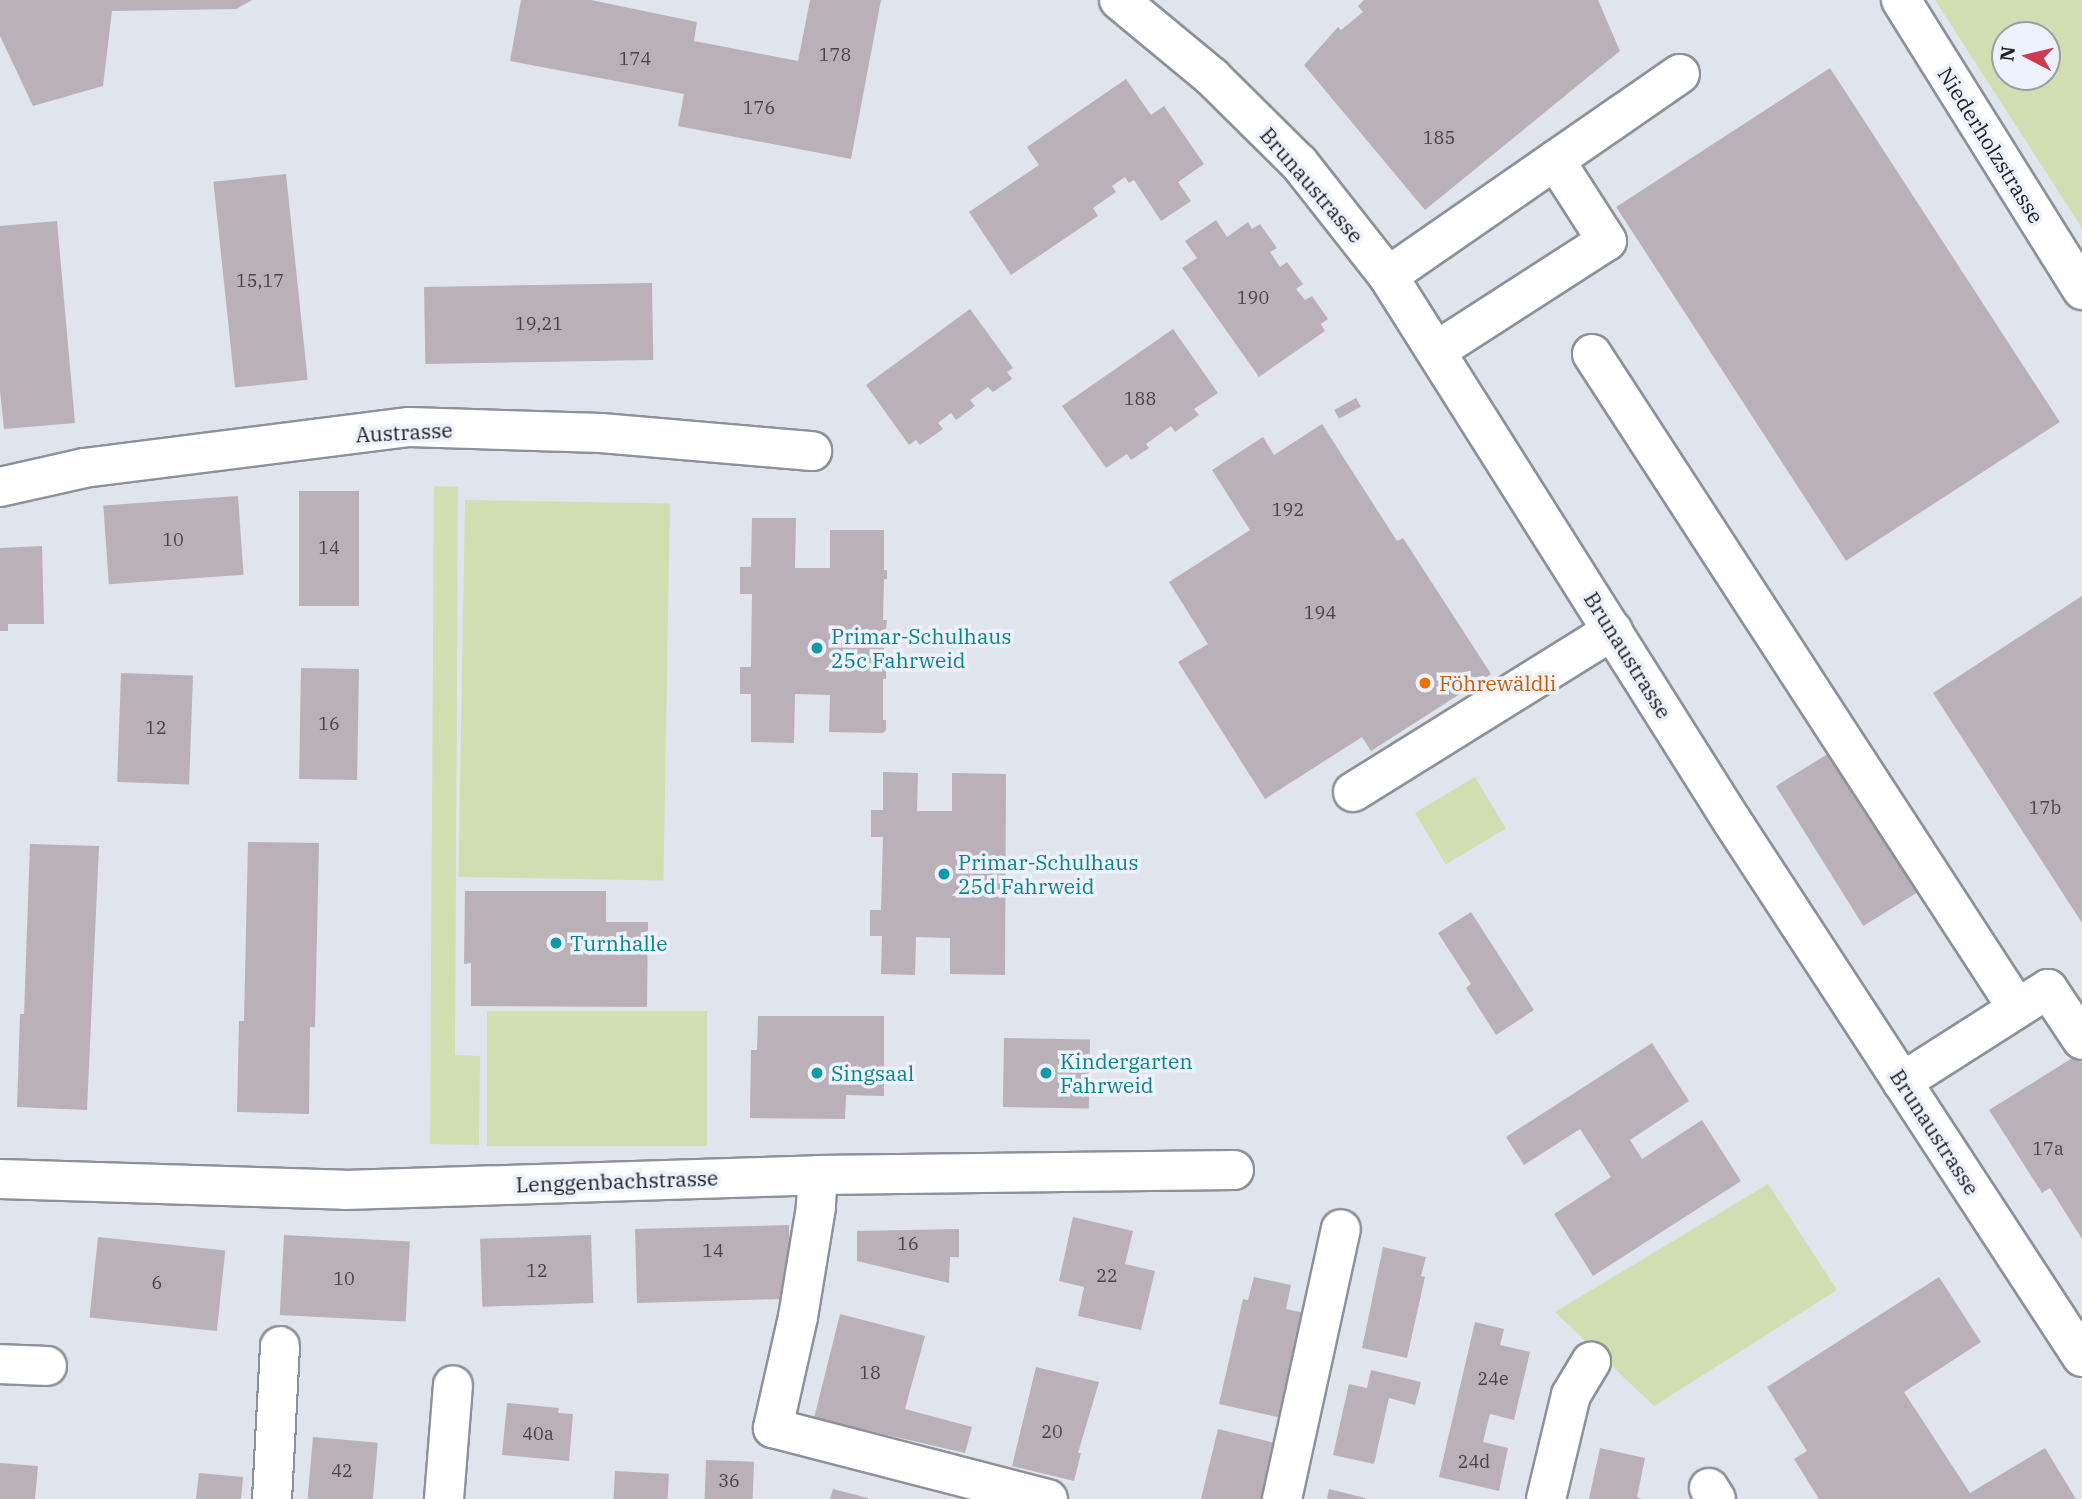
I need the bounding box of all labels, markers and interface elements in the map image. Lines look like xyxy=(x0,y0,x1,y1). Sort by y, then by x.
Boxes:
north arrow xyxy=(1991,21,2061,91)
house number: 178 xyxy=(819,44,851,66)
text: N xyxy=(1994,45,2020,63)
house number: 174 xyxy=(619,48,651,70)
street label: Niederholzstrasse xyxy=(1933,62,2049,228)
house number: 176 xyxy=(743,97,775,119)
street label: Brunaustrasse xyxy=(1255,122,1369,248)
house number: 185 xyxy=(1423,127,1455,149)
house number: 15,17 xyxy=(236,270,284,292)
house number: 190 xyxy=(1237,287,1269,309)
house number: 19,21 xyxy=(515,313,563,335)
house number: 188 xyxy=(1124,388,1156,410)
street label: Austrasse xyxy=(355,417,453,447)
house number: 192 xyxy=(1272,499,1304,521)
house number: 10 xyxy=(162,529,184,551)
house number: 14 xyxy=(318,537,340,559)
street label: Brunaustrasse xyxy=(1579,587,1677,723)
house number: 194 xyxy=(1304,602,1336,624)
place label: Primar-Schulhaus 25c Fahrweid xyxy=(831,623,1012,673)
marker: Primar-Schulhaus 25c Fahrweid xyxy=(809,640,825,656)
place label: Föhrewäldli xyxy=(1439,670,1556,696)
marker: Föhrewäldli xyxy=(1417,675,1433,691)
house number: 16 xyxy=(318,713,340,735)
house number: 12 xyxy=(145,717,167,739)
house number: 17b xyxy=(2029,797,2061,819)
place label: Primar-Schulhaus 25d Fahrweid xyxy=(958,849,1139,899)
marker: Primar-Schulhaus 25d Fahrweid xyxy=(936,866,952,882)
place label: Turnhalle xyxy=(570,930,667,956)
marker: Turnhalle xyxy=(548,935,564,951)
place label: Kindergarten Fahrweid xyxy=(1060,1048,1193,1098)
place label: Singsaal xyxy=(831,1060,914,1086)
marker: Singsaal xyxy=(809,1065,825,1081)
marker: Kindergarten Fahrweid xyxy=(1038,1065,1054,1081)
street label: Brunaustrasse xyxy=(1885,1065,1985,1199)
house number: 17a xyxy=(2032,1138,2064,1160)
street label: Lenggenbachstrasse xyxy=(515,1165,719,1197)
house number: 16 xyxy=(897,1233,919,1255)
house number: 14 xyxy=(702,1240,724,1262)
house number: 12 xyxy=(526,1260,548,1282)
house number: 22 xyxy=(1096,1265,1118,1287)
house number: 10 xyxy=(333,1268,355,1290)
house number: 6 xyxy=(152,1272,162,1294)
house number: 18 xyxy=(859,1362,881,1384)
house number: 24e xyxy=(1477,1368,1509,1390)
house number: 20 xyxy=(1041,1421,1063,1443)
house number: 40a xyxy=(522,1423,554,1445)
house number: 24d xyxy=(1458,1451,1490,1473)
house number: 42 xyxy=(331,1460,353,1482)
house number: 36 xyxy=(718,1470,740,1492)

